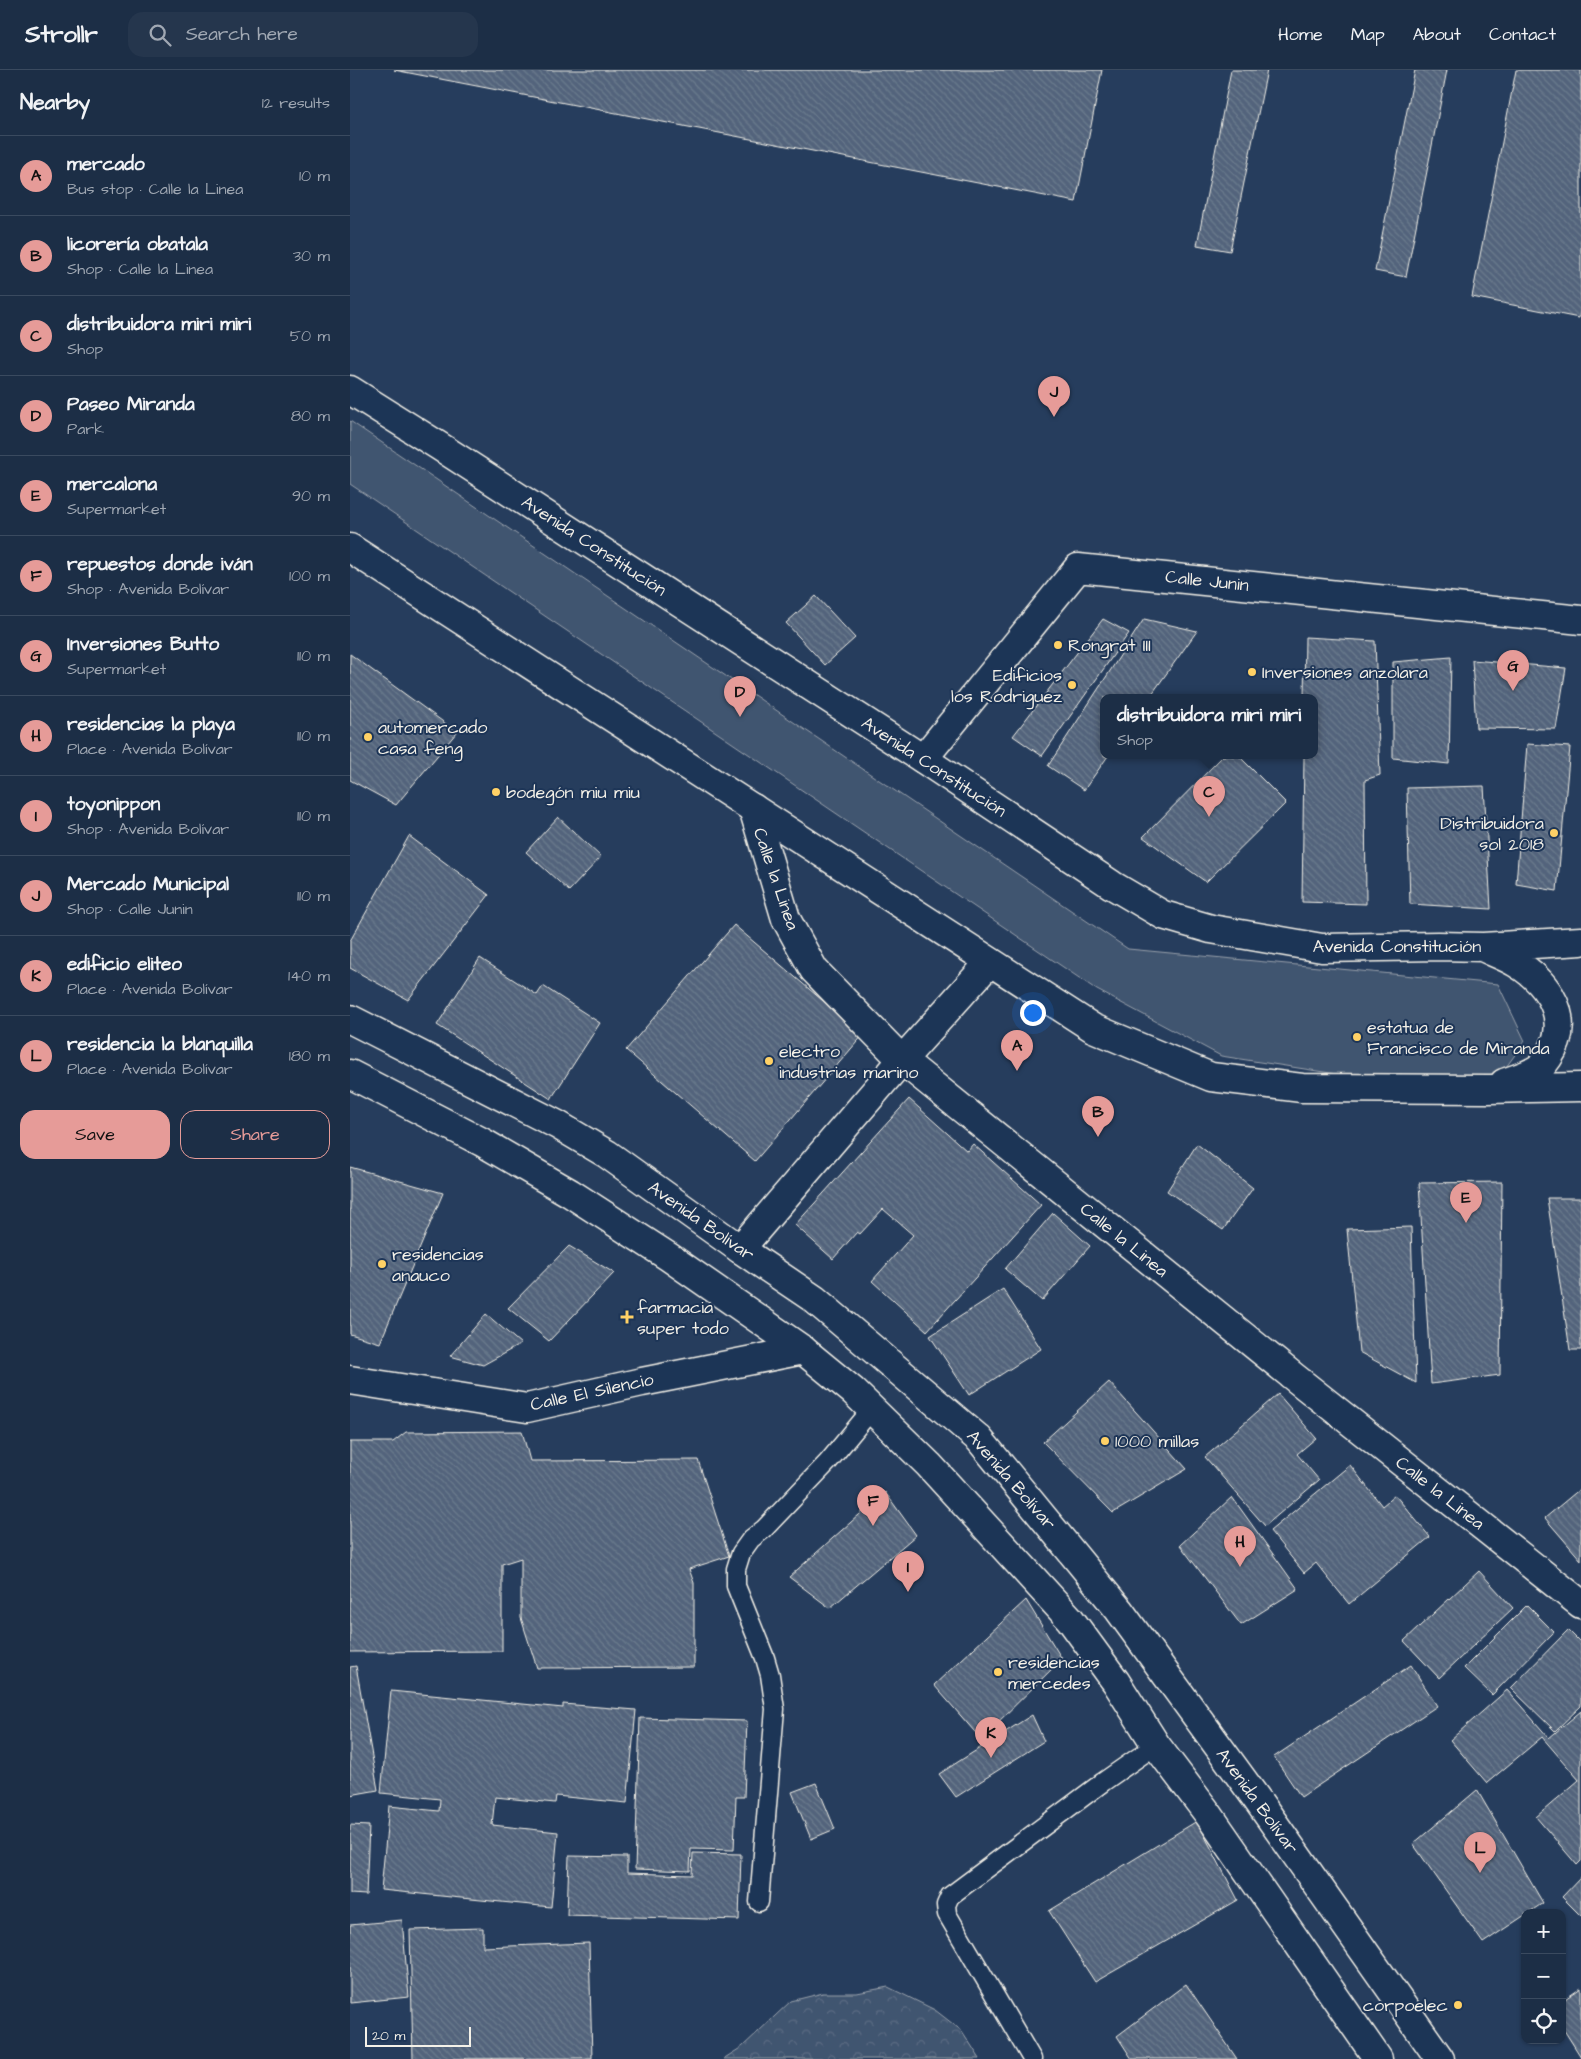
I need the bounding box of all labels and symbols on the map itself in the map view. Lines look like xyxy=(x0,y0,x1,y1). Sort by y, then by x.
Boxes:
pin: J xyxy=(1038,376,1070,417)
street label: Avenida Constitución xyxy=(517,490,671,602)
street label: Calle Junin xyxy=(1164,564,1250,598)
place label: Rongrat III xyxy=(1068,633,1151,659)
marker: Rongrat III xyxy=(1052,639,1064,651)
pin: G xyxy=(1497,650,1529,691)
place label: Inversiones anzolara xyxy=(1262,660,1428,685)
place label: Edificios los Rodriguez xyxy=(951,663,1062,710)
marker: Inversiones anzolara xyxy=(1246,666,1258,678)
pin: D xyxy=(724,676,756,717)
marker: Edificios los Rodriguez xyxy=(1066,679,1078,691)
street label: Avenida Constitución xyxy=(857,711,1011,823)
place label: automercado casa feng xyxy=(378,715,487,762)
marker: automercado casa feng xyxy=(362,731,374,743)
pin: C xyxy=(1193,776,1225,817)
place label: bodegón miu miu xyxy=(506,780,640,806)
marker: bodegón miu miu xyxy=(490,786,502,798)
place label: Distribuidora sol 2018 xyxy=(1440,811,1544,857)
street label: Calle la Linea xyxy=(747,824,805,934)
marker: Distribuidora sol 2018 xyxy=(1548,827,1560,839)
street label: Avenida Constitución xyxy=(1313,934,1481,959)
your location xyxy=(1020,1000,1046,1026)
place label: estatua de Francisco de Miranda xyxy=(1367,1015,1550,1061)
pin: A xyxy=(1001,1030,1033,1071)
marker: estatua de Francisco de Miranda xyxy=(1351,1031,1363,1043)
place label: electro industrias marino xyxy=(779,1039,918,1085)
marker: electro industrias marino xyxy=(763,1055,775,1067)
pin: B xyxy=(1082,1096,1114,1137)
street label: Avenida Bolívar xyxy=(643,1175,759,1267)
pin: E xyxy=(1450,1182,1482,1223)
street label: Calle la Linea xyxy=(1075,1197,1173,1283)
place label: residencias anauco xyxy=(392,1242,484,1288)
marker: residencias anauco xyxy=(376,1258,388,1270)
place label: farmacia super todo xyxy=(637,1295,729,1341)
marker: farmacia super todo xyxy=(621,1311,633,1323)
street label: Calle El Silencio xyxy=(528,1367,656,1417)
street label: Avenida Bolívar xyxy=(961,1425,1061,1535)
place label: 1000 millas xyxy=(1115,1429,1199,1454)
marker: 1000 millas xyxy=(1099,1435,1111,1447)
street label: Calle la Linea xyxy=(1390,1450,1490,1536)
pin: F xyxy=(857,1485,889,1526)
pin: H xyxy=(1224,1526,1256,1567)
pin: I xyxy=(892,1551,924,1592)
place label: residencias mercedes xyxy=(1008,1650,1100,1696)
marker: residencias mercedes xyxy=(992,1666,1004,1678)
pin: K xyxy=(975,1717,1007,1758)
street label: Avenida Bolívar xyxy=(1210,1743,1304,1859)
pin: L xyxy=(1464,1832,1496,1873)
place label: corpoelec xyxy=(1363,1993,1448,2018)
marker: corpoelec xyxy=(1452,1999,1464,2011)
scale bar xyxy=(365,2024,471,2047)

